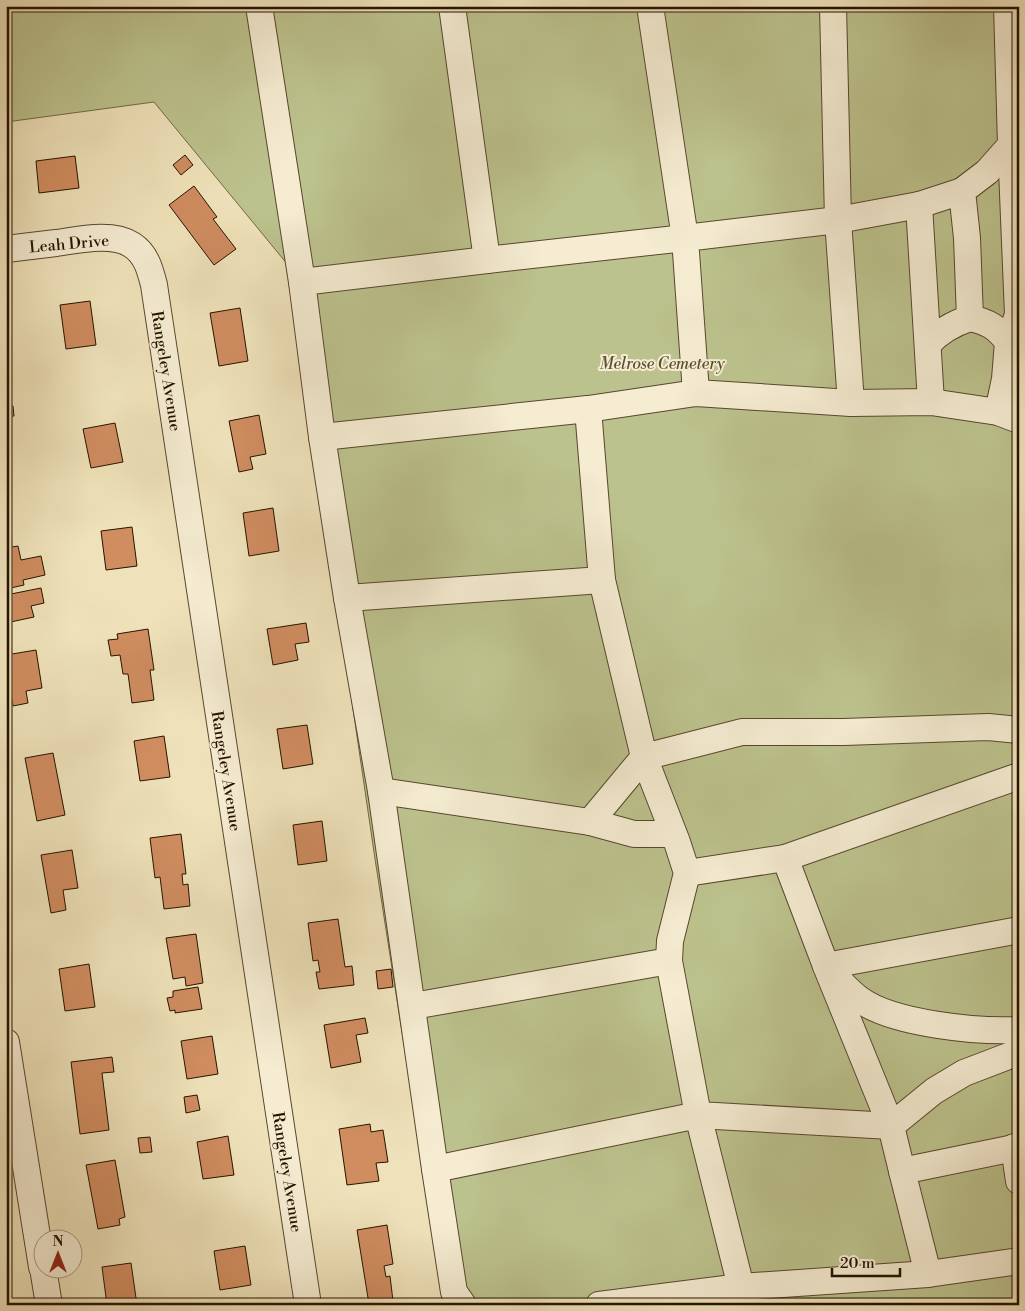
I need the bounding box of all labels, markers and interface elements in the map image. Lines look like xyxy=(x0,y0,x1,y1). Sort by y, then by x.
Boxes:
street label: Leah Drive xyxy=(28,231,110,257)
street label: Rangeley Avenue xyxy=(147,309,185,433)
park label: Melrose Cemetery xyxy=(599,354,725,374)
street label: Rangeley Avenue xyxy=(207,709,245,833)
street label: Rangeley Avenue xyxy=(268,1110,306,1234)
north arrow xyxy=(32,1228,82,1278)
text: N xyxy=(52,1233,64,1251)
scale bar xyxy=(832,1246,900,1278)
text: 20 m xyxy=(840,1254,875,1273)

